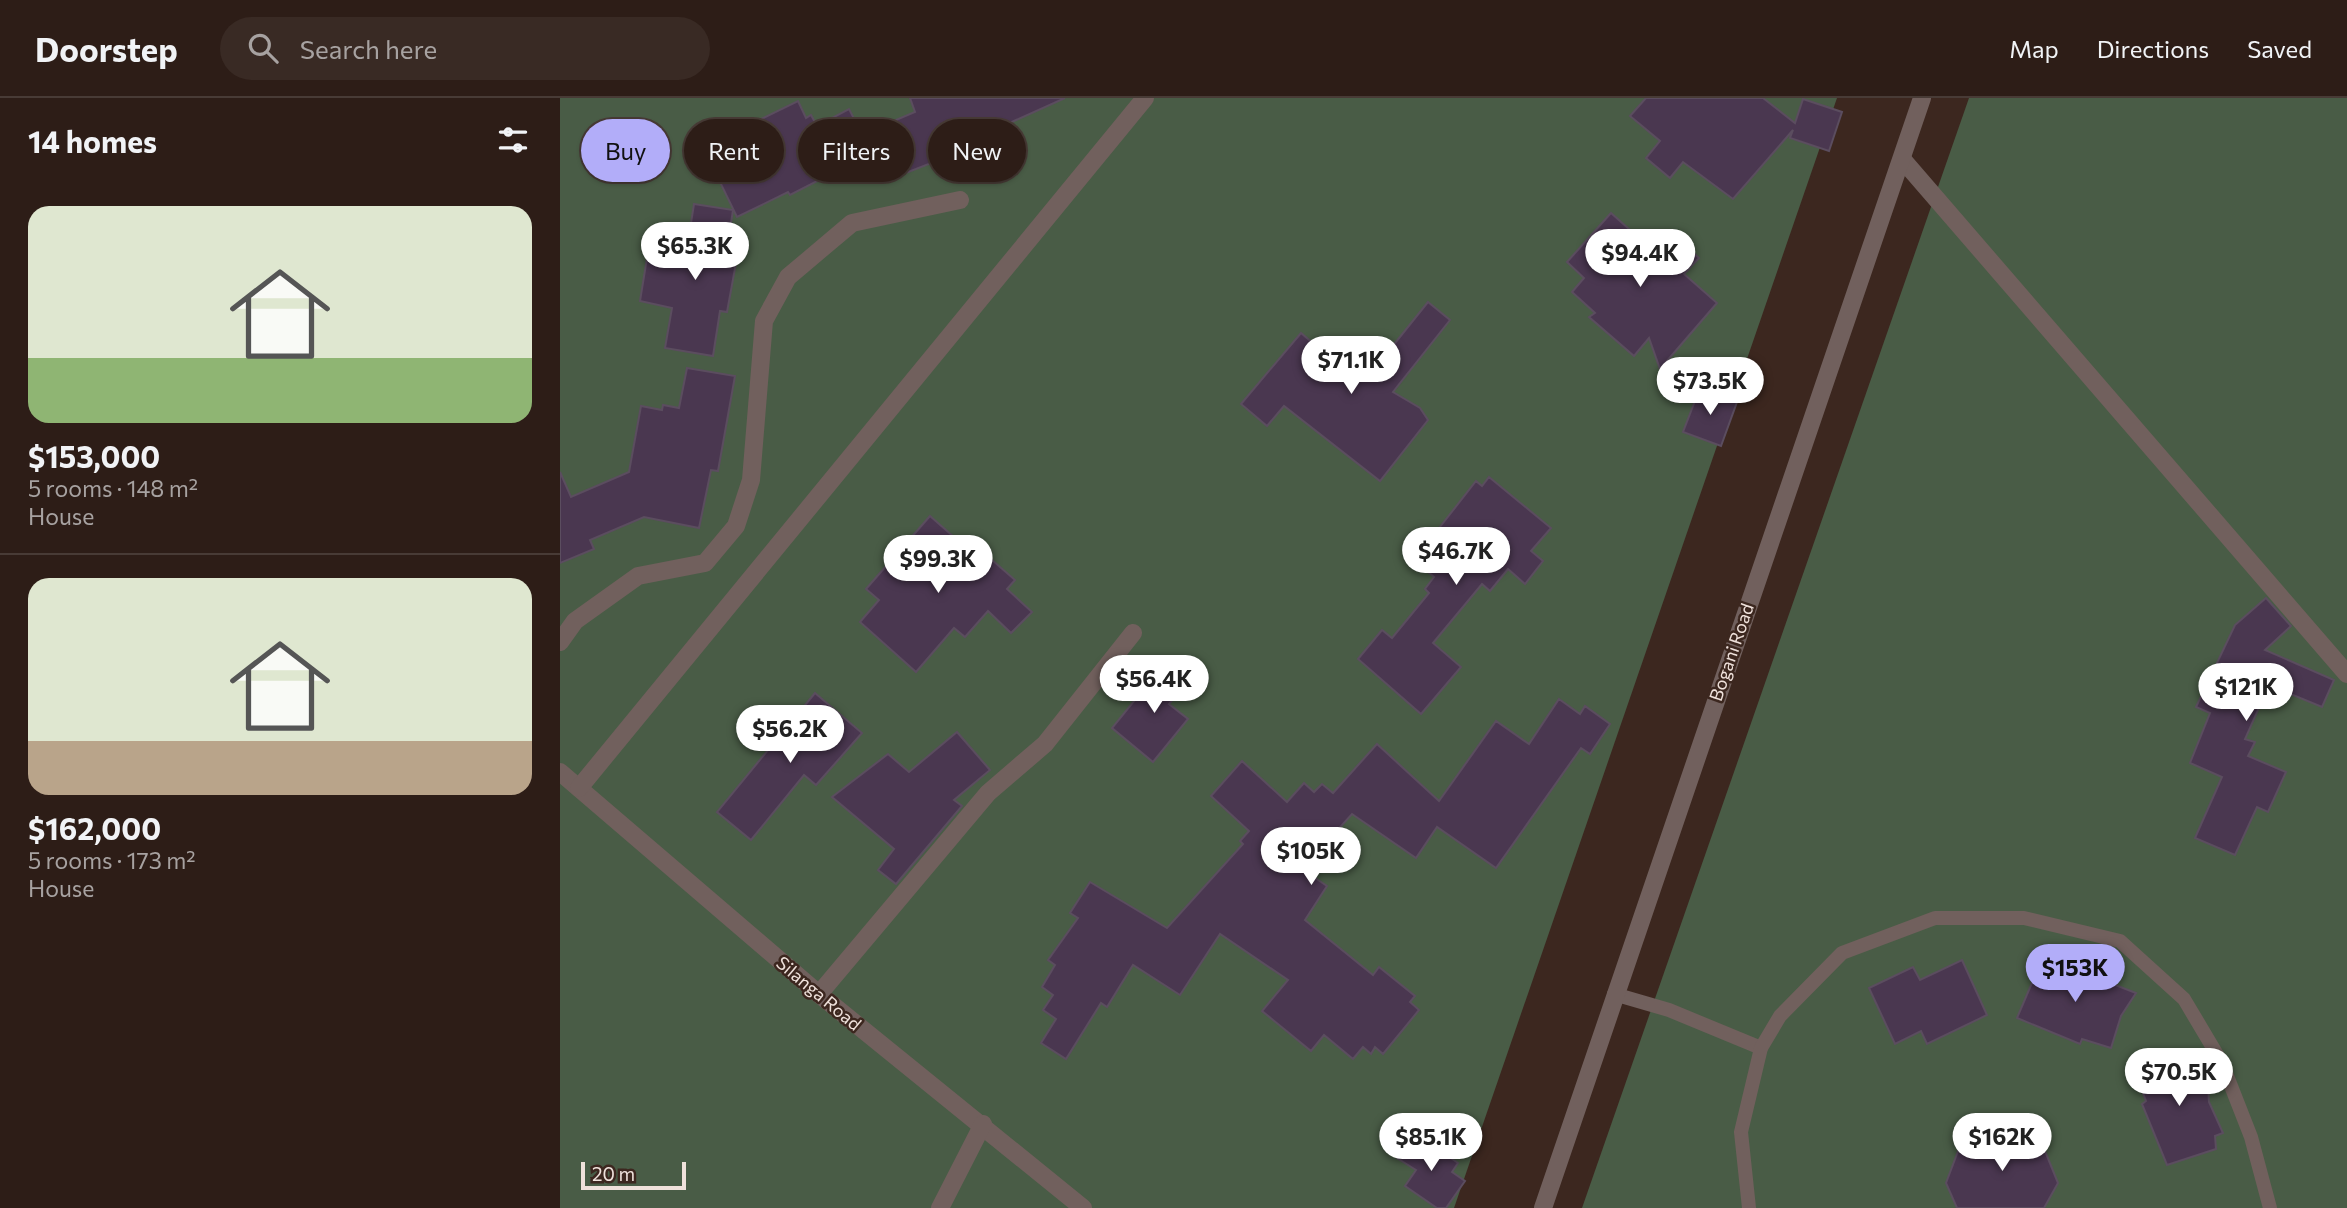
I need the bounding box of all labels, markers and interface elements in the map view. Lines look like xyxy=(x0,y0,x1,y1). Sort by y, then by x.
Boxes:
search box xyxy=(220,17,710,80)
text: Doorstep xyxy=(35,28,178,69)
icon: search xyxy=(244,29,282,67)
text: Search here xyxy=(300,33,437,64)
text: Map xyxy=(2009,34,2059,63)
text: Directions xyxy=(2097,34,2209,63)
text: Saved xyxy=(2247,34,2312,63)
chip: Buy xyxy=(581,119,670,182)
chip: Rent xyxy=(684,119,784,182)
chip: Filters xyxy=(798,119,914,182)
chip: New xyxy=(928,119,1026,182)
icon: filters xyxy=(494,121,532,159)
text: 14 homes xyxy=(28,122,157,159)
pin: $65.3K xyxy=(638,222,752,282)
pin: $94.4K xyxy=(1583,230,1697,289)
text: $65.3K xyxy=(657,231,733,259)
text: $94.4K xyxy=(1601,238,1679,266)
icon: home xyxy=(217,251,343,377)
pin: $71.1K xyxy=(1294,336,1408,396)
text: $71.1K xyxy=(1317,345,1385,373)
pin: $73.5K xyxy=(1653,358,1767,417)
text: $73.5K xyxy=(1673,366,1747,394)
text: $153,000 xyxy=(28,437,160,474)
text: 5 rooms · 148 m² xyxy=(28,474,198,502)
text: House xyxy=(28,502,94,530)
pin: $46.7K xyxy=(1399,528,1513,587)
pin: $99.3K xyxy=(881,536,995,595)
text: $46.7K xyxy=(1418,536,1494,564)
text: $99.3K xyxy=(900,544,976,572)
street label: Bogani Road xyxy=(1704,600,1758,704)
icon: home xyxy=(217,623,343,749)
pin: $56.4K xyxy=(1097,656,1211,715)
text: $56.4K xyxy=(1116,664,1192,692)
pin: $121K xyxy=(2197,664,2295,723)
text: $121K xyxy=(2214,672,2278,700)
pin: $56.2K xyxy=(733,706,847,765)
text: $56.2K xyxy=(752,714,828,742)
text: $162,000 xyxy=(28,809,161,846)
pin: $105K xyxy=(1262,828,1360,887)
text: $105K xyxy=(1277,836,1345,864)
text: 5 rooms · 173 m² xyxy=(28,846,195,874)
text: House xyxy=(28,874,94,902)
pin: $153K xyxy=(2026,944,2124,1004)
street label: Silanga Road xyxy=(772,951,866,1035)
text: $153K xyxy=(2042,953,2108,981)
pin: $70.5K xyxy=(2122,1048,2236,1108)
text: $70.5K xyxy=(2141,1057,2217,1085)
pin: $85.1K xyxy=(1374,1114,1488,1173)
pin: $162K xyxy=(1953,1114,2051,1173)
text: $85.1K xyxy=(1395,1122,1467,1150)
text: $162K xyxy=(1969,1122,2035,1150)
scale bar xyxy=(581,1159,686,1191)
text: 20 m xyxy=(592,1162,635,1185)

